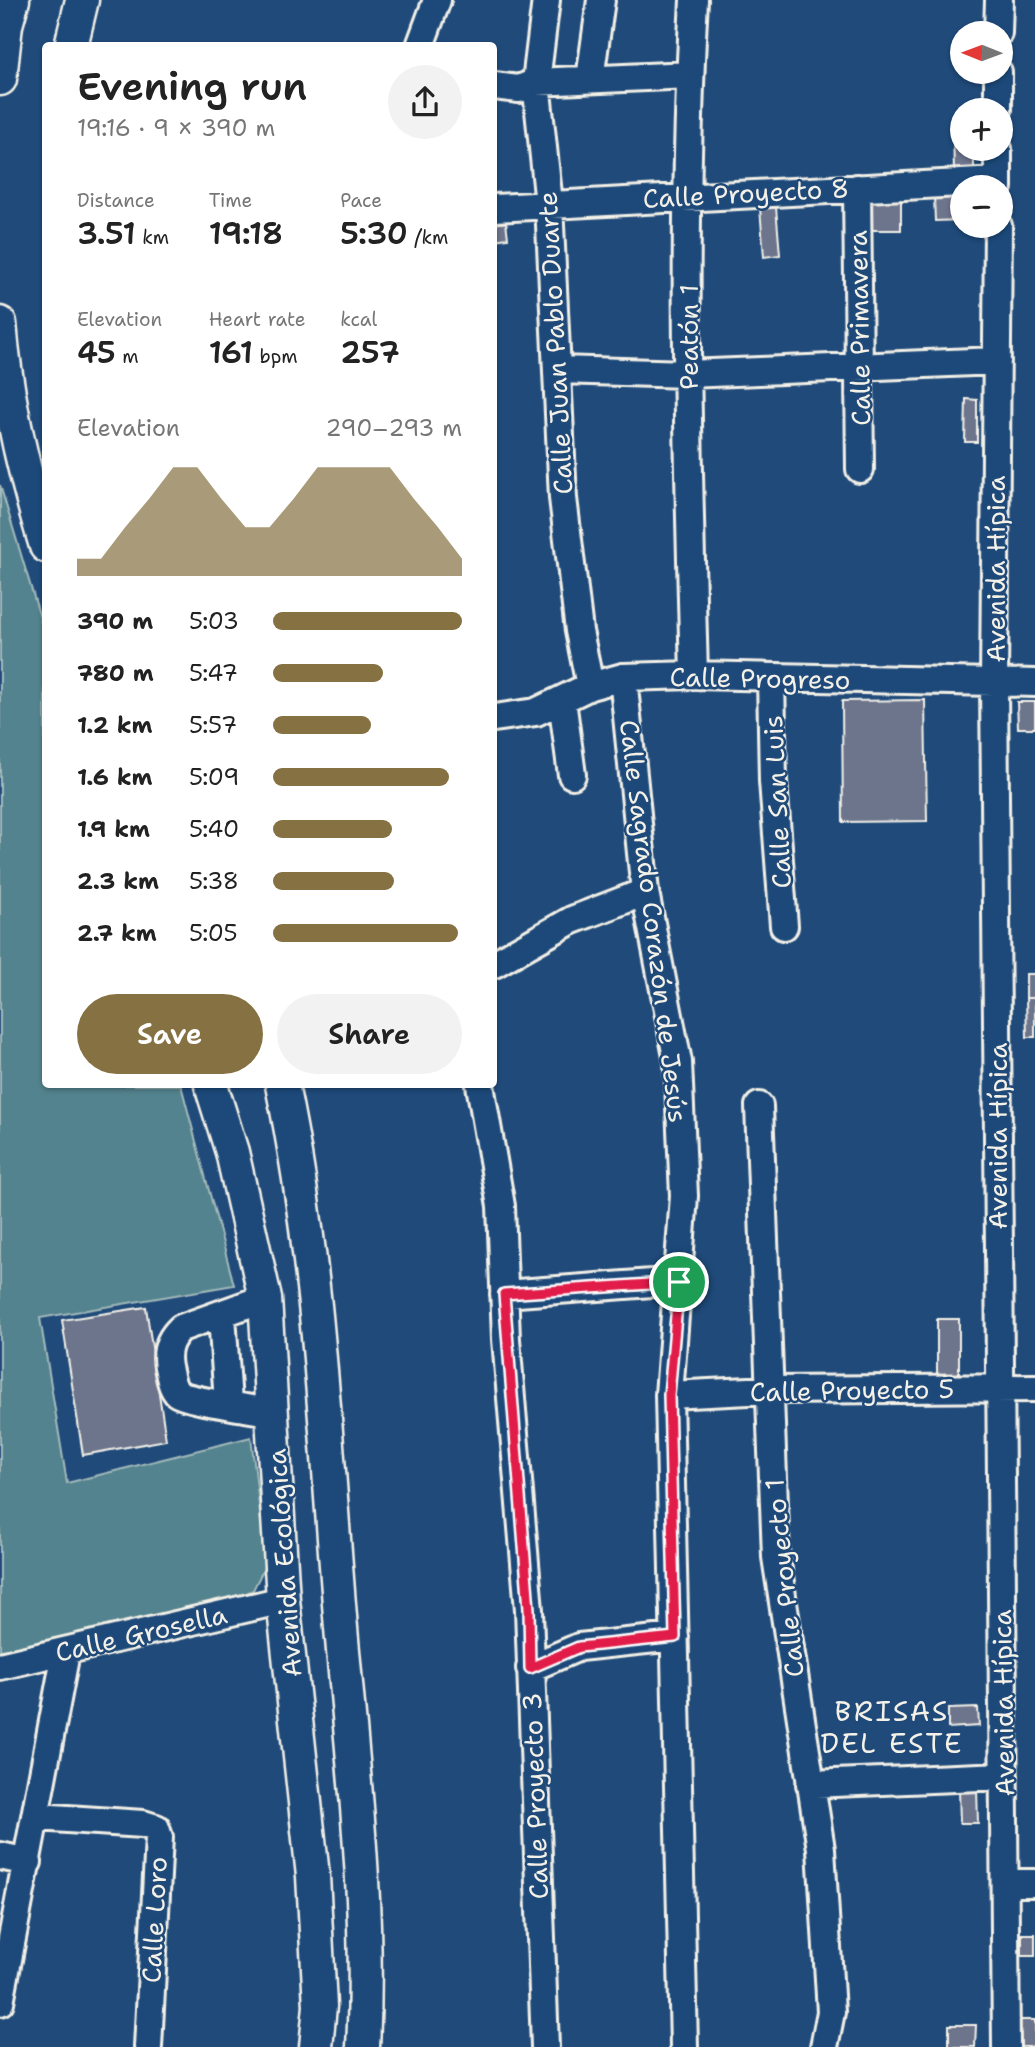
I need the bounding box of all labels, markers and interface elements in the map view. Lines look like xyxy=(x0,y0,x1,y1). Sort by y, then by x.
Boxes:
north arrow xyxy=(950,21,1013,84)
map controls xyxy=(950,21,1013,238)
text: Evening run xyxy=(77,61,307,112)
button: share xyxy=(388,65,462,139)
button: + xyxy=(950,98,1013,161)
text: 19:16 · 9 × 390 m xyxy=(77,113,275,143)
street label: Calle Proyecto 8 xyxy=(642,170,850,216)
button: − xyxy=(950,175,1013,238)
text: Distance xyxy=(77,188,155,213)
text: Time xyxy=(209,188,252,213)
text: Pace xyxy=(340,188,382,213)
street label: Calle Juan Pablo Duarte xyxy=(530,191,580,495)
text: 3.51 xyxy=(77,213,136,254)
text: 19:18 xyxy=(209,213,283,254)
text: 5:30 xyxy=(340,213,408,254)
text: km xyxy=(136,225,169,250)
text: /km xyxy=(408,225,448,250)
street label: Calle Primavera xyxy=(840,230,878,426)
street label: Peatón 1 xyxy=(671,284,706,390)
text: Elevation xyxy=(77,307,162,332)
text: Heart rate xyxy=(209,307,305,332)
text: kcal xyxy=(340,307,377,332)
text: 45 xyxy=(77,332,116,373)
text: 161 xyxy=(209,332,253,373)
text: 257 xyxy=(340,332,400,373)
text: m xyxy=(116,344,139,369)
text: bpm xyxy=(253,344,298,369)
text: Elevation xyxy=(77,413,180,443)
text: 290–293 m xyxy=(326,413,462,443)
street label: Avenida Hípica xyxy=(978,476,1013,662)
text: 390 m xyxy=(77,606,153,636)
text: 5:03 xyxy=(189,606,239,636)
text: 780 m xyxy=(77,658,154,688)
text: 5:47 xyxy=(189,658,238,688)
street label: Calle Progreso xyxy=(669,659,851,697)
text: 1.2 km xyxy=(77,710,153,740)
text: 5:57 xyxy=(189,710,237,740)
street label: Calle San Luis xyxy=(755,714,799,890)
street label: Calle Sagrado Corazón de Jesús xyxy=(612,718,696,1124)
text: 1.6 km xyxy=(77,762,152,792)
text: 5:09 xyxy=(189,762,239,792)
text: 1.9 km xyxy=(77,814,150,844)
text: 5:40 xyxy=(189,814,239,844)
text: 2.3 km xyxy=(77,866,159,896)
text: 5:38 xyxy=(189,866,239,896)
text: 2.7 km xyxy=(77,918,157,948)
text: 5:05 xyxy=(189,918,238,948)
button: Save xyxy=(77,994,263,1074)
button: Share xyxy=(277,994,462,1074)
street label: Avenida Hípica xyxy=(980,1043,1015,1229)
pin xyxy=(649,1252,709,1312)
icon: arrive xyxy=(660,1263,698,1301)
street label: Calle Proyecto 5 xyxy=(749,1371,955,1409)
street label: Avenida Ecológica xyxy=(259,1447,309,1679)
street label: Calle Proyecto 1 xyxy=(756,1477,812,1679)
street label: Calle Grosella xyxy=(52,1596,230,1670)
street label: Avenida Hípica xyxy=(984,1609,1022,1797)
street label: Calle Proyecto 3 xyxy=(514,1692,556,1900)
district label: BRISAS DEL ESTE xyxy=(821,1692,963,1762)
street label: Calle Loro xyxy=(133,1856,175,1984)

